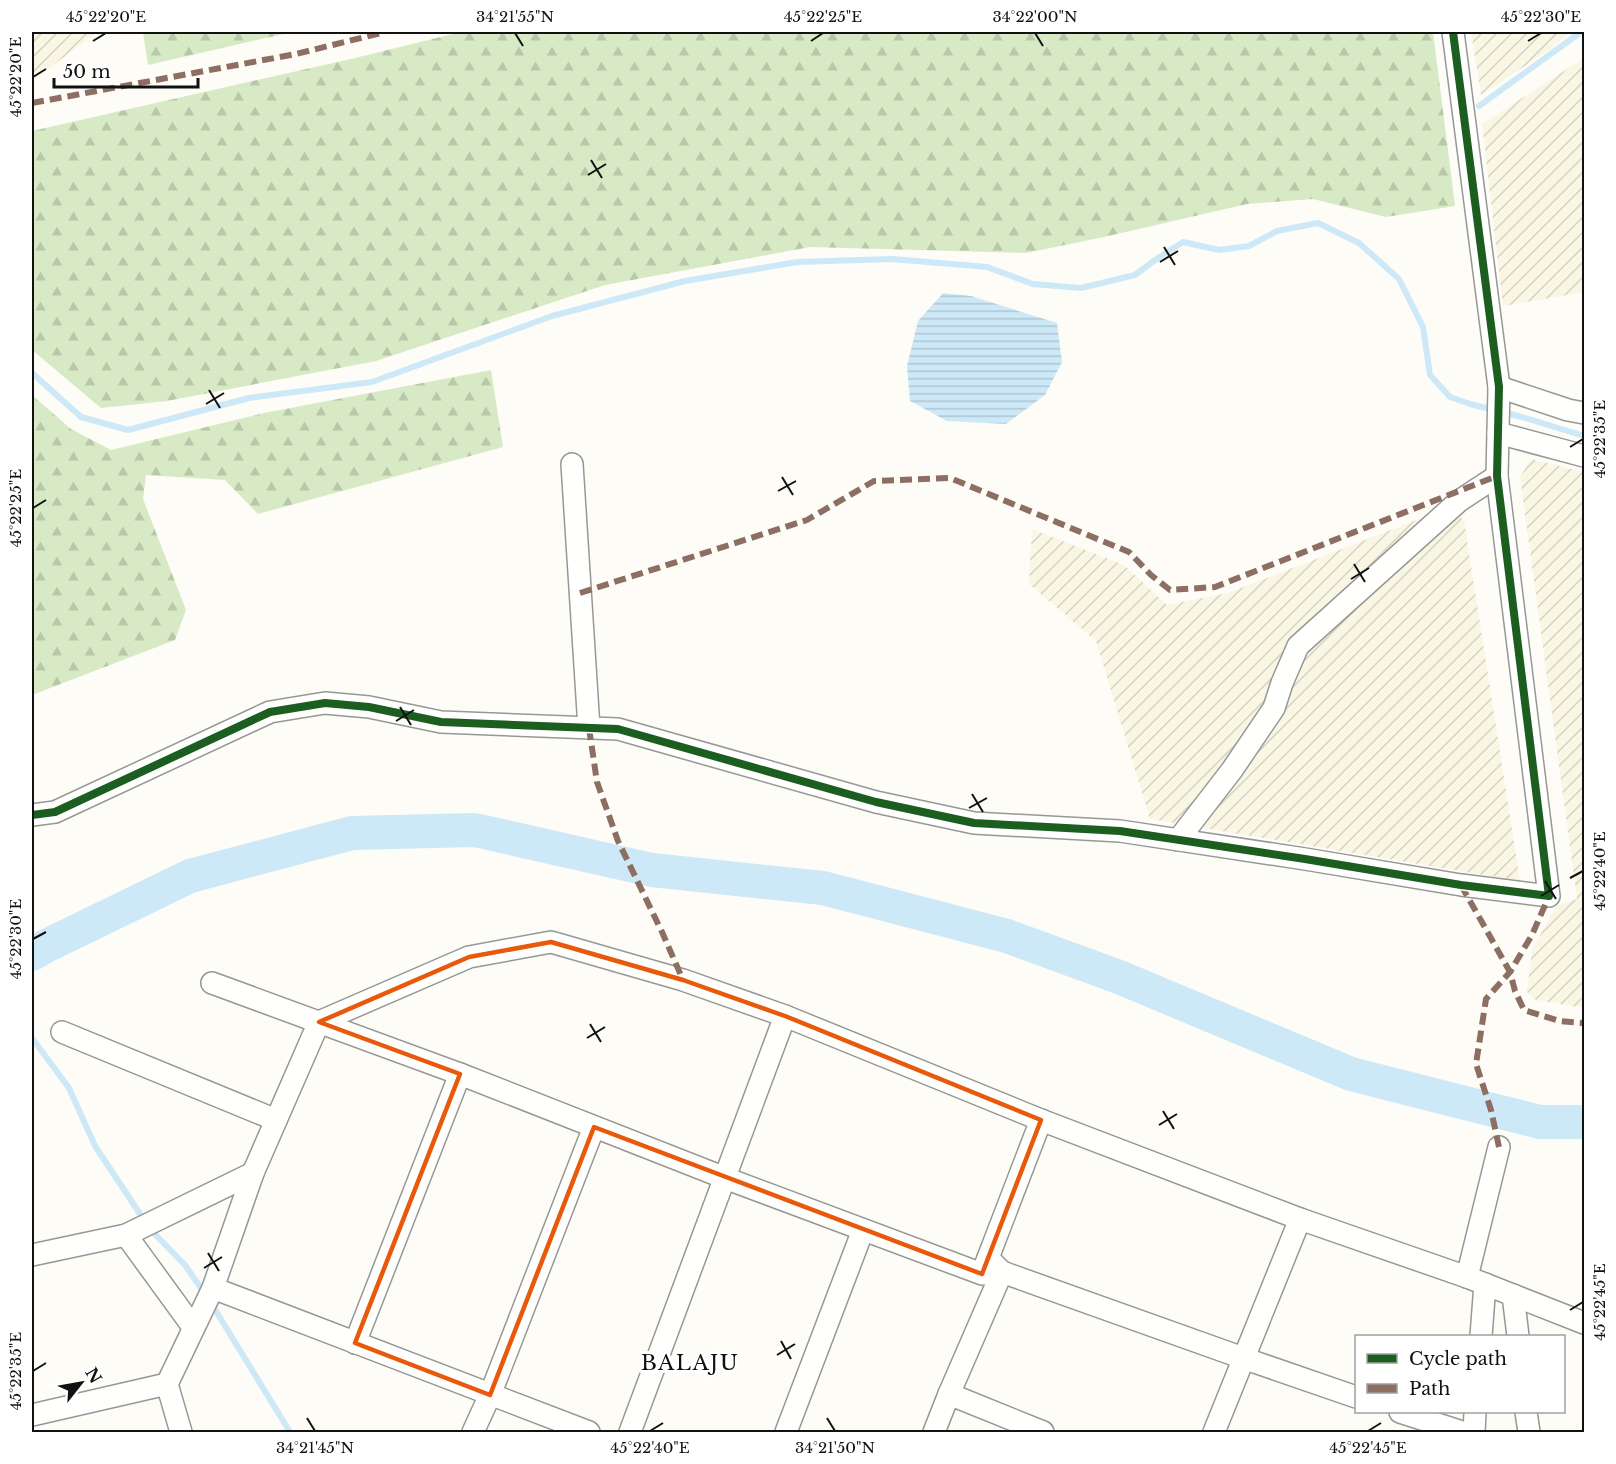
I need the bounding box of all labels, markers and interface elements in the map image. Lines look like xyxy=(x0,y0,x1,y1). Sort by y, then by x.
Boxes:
text: 45°22'20"E xyxy=(66,7,146,26)
text: 34°21'55"N xyxy=(476,7,554,26)
text: 45°22'25"E xyxy=(784,7,862,26)
text: 34°22'00"N xyxy=(992,7,1078,26)
text: 45°22'30"E xyxy=(1501,7,1581,26)
text: 45°22'20"E xyxy=(6,37,25,117)
scale bar xyxy=(54,51,198,89)
text: 50 m xyxy=(63,61,111,83)
text: 45°22'35"E xyxy=(1590,400,1609,478)
text: 45°22'25"E xyxy=(6,469,25,547)
text: 45°22'40"E xyxy=(1590,831,1609,911)
text: 45°22'30"E xyxy=(6,899,25,979)
text: 45°22'45"E xyxy=(1590,1263,1609,1341)
text: 45°22'35"E xyxy=(6,1332,25,1410)
legend xyxy=(1355,1335,1565,1413)
text: Cycle path xyxy=(1409,1348,1507,1370)
district label: BALAJU xyxy=(641,1350,739,1376)
north arrow xyxy=(51,1353,111,1413)
text: N xyxy=(81,1364,106,1387)
text: Path xyxy=(1409,1378,1450,1400)
text: 34°21'45"N xyxy=(276,1438,354,1457)
text: 45°22'40"E xyxy=(610,1438,690,1457)
text: 34°21'50"N xyxy=(795,1438,875,1457)
text: 45°22'45"E xyxy=(1329,1438,1407,1457)

